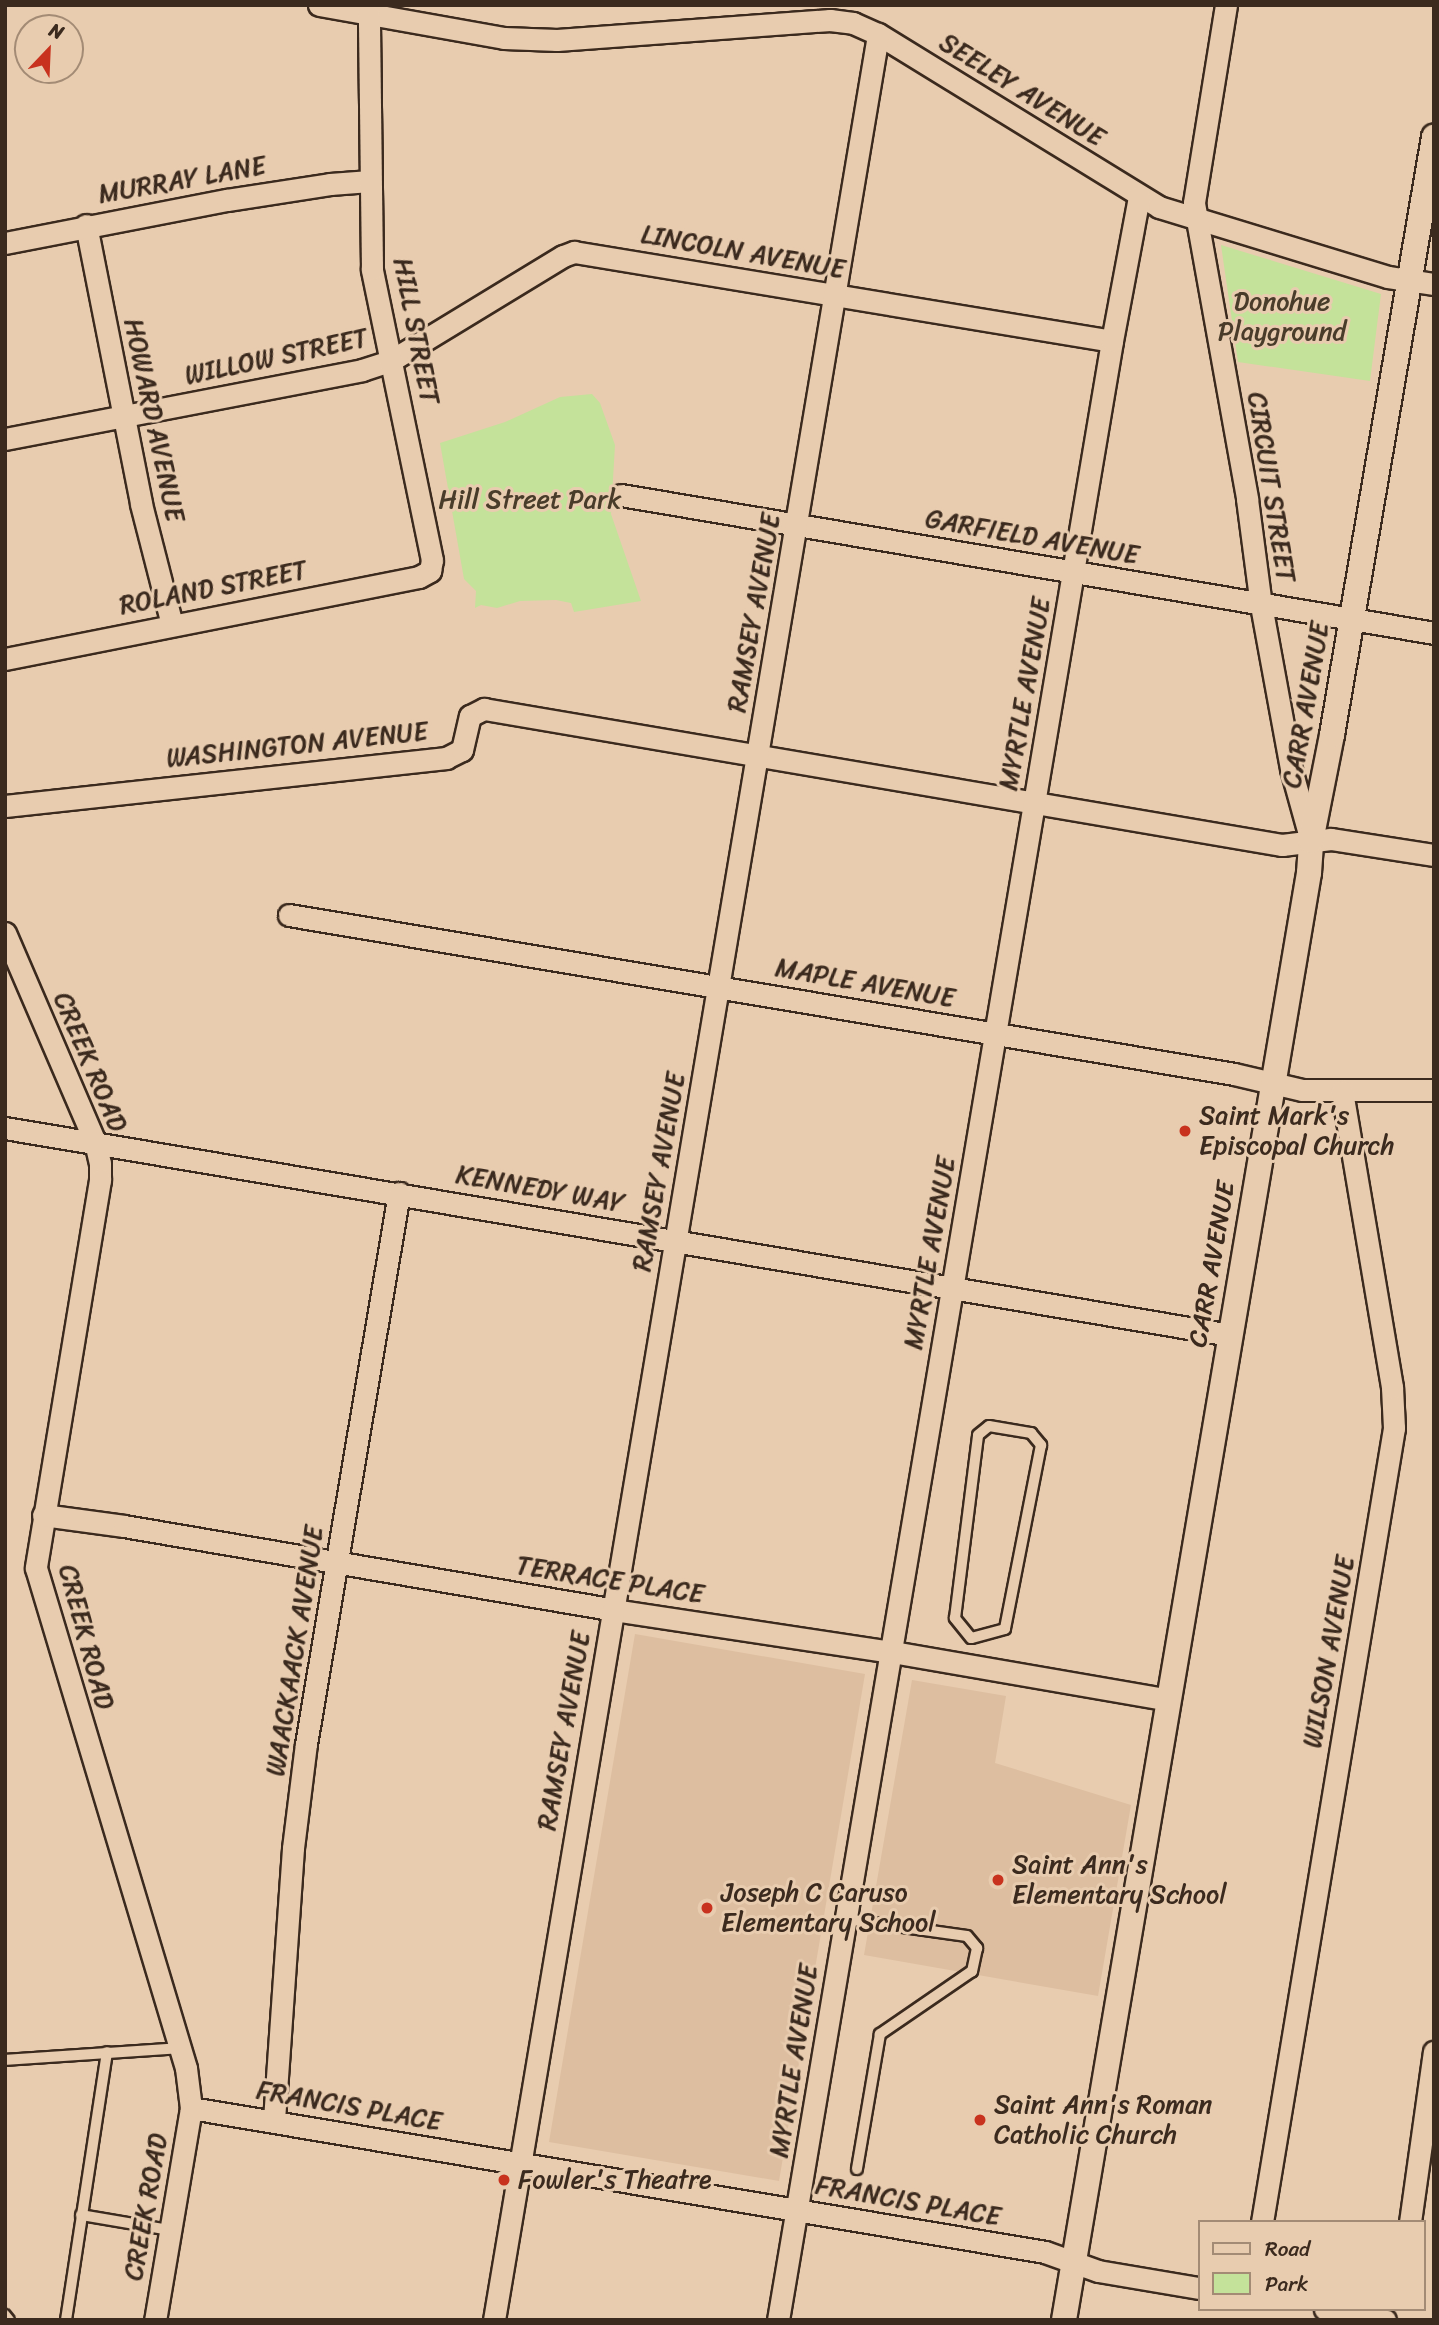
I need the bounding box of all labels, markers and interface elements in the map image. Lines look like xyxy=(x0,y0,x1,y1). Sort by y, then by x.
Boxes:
text: N xyxy=(44,13,69,49)
north arrow xyxy=(14,14,84,84)
street label: SEELEY AVENUE xyxy=(934,27,1110,153)
street label: MURRAY LANE xyxy=(96,150,268,210)
street label: LINCOLN AVENUE xyxy=(639,219,847,285)
street label: HILL STREET xyxy=(387,255,445,407)
park label: Donohue Playground xyxy=(1218,286,1346,348)
street label: HOWARD AVENUE xyxy=(117,316,191,524)
street label: WILLOW STREET xyxy=(181,322,371,392)
street label: CIRCUIT STREET xyxy=(1240,389,1302,585)
park label: Hill Street Park xyxy=(439,484,621,516)
street label: GARFIELD AVENUE xyxy=(923,503,1141,571)
street label: RAMSEY AVENUE xyxy=(721,511,787,715)
street label: ROLAND STREET xyxy=(116,554,310,622)
street label: MYRTLE AVENUE xyxy=(993,595,1057,793)
street label: CARR AVENUE xyxy=(1276,620,1336,790)
street label: WASHINGTON AVENUE xyxy=(165,716,429,774)
street label: MAPLE AVENUE xyxy=(772,952,958,1014)
street label: CREEK ROAD xyxy=(47,988,133,1136)
street label: RAMSEY AVENUE xyxy=(626,1070,692,1274)
place label: Saint Mark's Episcopal Church xyxy=(1199,1100,1394,1162)
marker: Saint Mark's Episcopal Church xyxy=(1177,1123,1193,1139)
street label: MYRTLE AVENUE xyxy=(898,1154,962,1352)
street label: KENNEDY WAY xyxy=(455,1159,625,1219)
street label: CARR AVENUE xyxy=(1182,1179,1242,1349)
street label: WAACKAACK AVENUE xyxy=(260,1524,330,1778)
street label: TERRACE PLACE xyxy=(514,1550,706,1610)
street label: WILSON AVENUE xyxy=(1297,1554,1361,1750)
street label: CREEK ROAD xyxy=(52,1561,120,1713)
street label: RAMSEY AVENUE xyxy=(531,1629,597,1833)
place label: Saint Ann's Elementary School xyxy=(1012,1849,1227,1910)
marker: Saint Ann's Elementary School xyxy=(990,1872,1006,1888)
place label: Joseph C Caruso Elementary School xyxy=(721,1877,936,1938)
marker: Joseph C Caruso Elementary School xyxy=(699,1900,715,1916)
street label: MYRTLE AVENUE xyxy=(763,1962,825,2160)
street label: FRANCIS PLACE xyxy=(254,2074,444,2138)
place label: Saint Ann's Roman Catholic Church xyxy=(994,2089,1211,2150)
marker: Saint Ann's Roman Catholic Church xyxy=(972,2112,988,2128)
street label: CREEK ROAD xyxy=(118,2131,174,2283)
place label: Fowler's Theatre xyxy=(518,2164,712,2196)
street label: FRANCIS PLACE xyxy=(813,2169,1003,2233)
marker: Fowler's Theatre xyxy=(496,2172,512,2188)
legend xyxy=(1198,2220,1425,2311)
text: Road xyxy=(1265,2230,1310,2268)
text: Park xyxy=(1265,2265,1308,2303)

